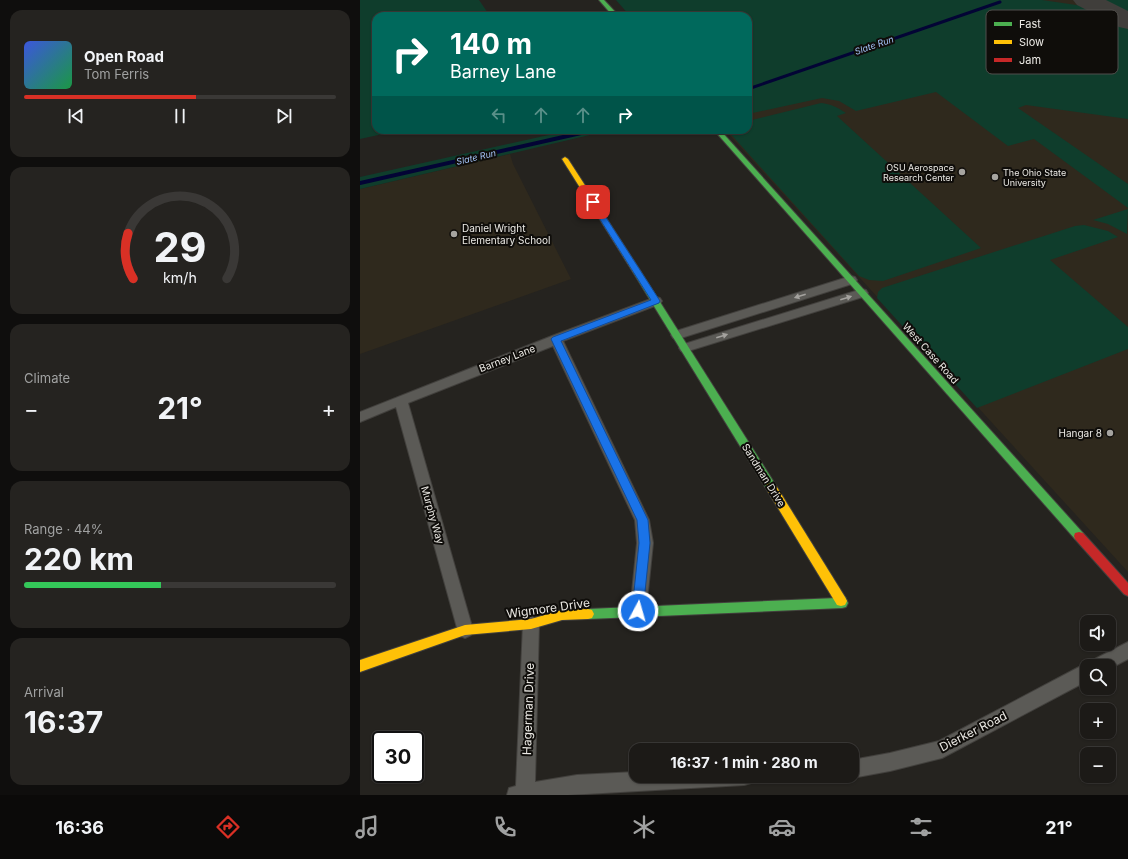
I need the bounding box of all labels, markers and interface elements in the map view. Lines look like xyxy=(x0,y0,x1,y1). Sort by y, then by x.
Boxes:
legend xyxy=(986,10,1118,74)
text: Fast xyxy=(1019,17,1041,31)
text: 140 m xyxy=(450,27,532,61)
icon: right xyxy=(384,28,436,80)
water label: Slate Run xyxy=(853,33,895,57)
text: Slow xyxy=(1019,35,1044,49)
text: Open Road xyxy=(84,47,164,66)
text: Jam xyxy=(1019,53,1041,67)
text: Barney Lane xyxy=(450,61,556,82)
text: Tom Ferris xyxy=(84,66,149,82)
icon: left xyxy=(488,104,510,126)
icon: ahead xyxy=(530,104,552,126)
icon: ahead xyxy=(572,104,594,126)
icon: right xyxy=(614,104,636,126)
icon: previous xyxy=(65,105,87,127)
icon: pause xyxy=(169,105,191,127)
icon: next xyxy=(273,105,295,127)
water label: Slate Run xyxy=(455,147,497,167)
place label: OSU Aerospace Research Center xyxy=(883,162,955,183)
marker: OSU Aerospace Research Center xyxy=(957,167,967,177)
place label: The Ohio State University xyxy=(1003,167,1066,188)
marker: The Ohio State University xyxy=(990,172,1000,182)
pin xyxy=(576,185,610,219)
icon: arrive xyxy=(582,191,604,213)
text: 29 xyxy=(153,221,207,271)
place label: Daniel Wright Elementary School xyxy=(462,222,551,246)
marker: Daniel Wright Elementary School xyxy=(449,229,459,239)
text: km/h xyxy=(163,268,197,285)
one-way arrow xyxy=(794,293,806,299)
one-way arrow xyxy=(841,295,853,301)
street label: West Case Road xyxy=(901,320,961,386)
one-way arrow xyxy=(716,333,728,339)
street label: Barney Lane xyxy=(477,342,537,374)
text: Climate xyxy=(24,370,70,386)
text: 21° xyxy=(157,390,203,426)
text: − xyxy=(24,396,39,422)
text: + xyxy=(321,396,336,422)
place label: Hangar 8 xyxy=(1059,427,1102,439)
marker: Hangar 8 xyxy=(1105,428,1115,438)
street label: Sandman Drive xyxy=(740,441,788,509)
street label: Murphy Way xyxy=(419,485,447,546)
text: Range · 44% xyxy=(24,521,103,537)
text: 220 km xyxy=(24,541,134,577)
position arrow xyxy=(617,590,659,632)
street label: Wigmore Drive xyxy=(505,595,591,621)
map controls xyxy=(1080,615,1116,783)
button: sound xyxy=(1080,615,1116,651)
button: search xyxy=(1080,659,1116,695)
street label: Hagerman Drive xyxy=(519,663,537,755)
text: Arrival xyxy=(24,684,64,700)
button: + xyxy=(1080,703,1116,739)
text: 16:37 xyxy=(24,704,103,740)
street label: Dierker Road xyxy=(937,708,1009,754)
speed limit sign: 30 xyxy=(372,731,424,783)
button: − xyxy=(1080,747,1116,783)
text: 16:37 · 1 min · 280 m xyxy=(670,753,818,772)
icon: directions xyxy=(214,813,242,841)
icon: music xyxy=(353,813,381,841)
icon: phone xyxy=(491,813,519,841)
icon: climate xyxy=(630,813,658,841)
icon: car xyxy=(768,813,796,841)
icon: filters xyxy=(907,813,935,841)
text: 16:36 xyxy=(55,817,104,838)
text: 21° xyxy=(1045,817,1073,838)

